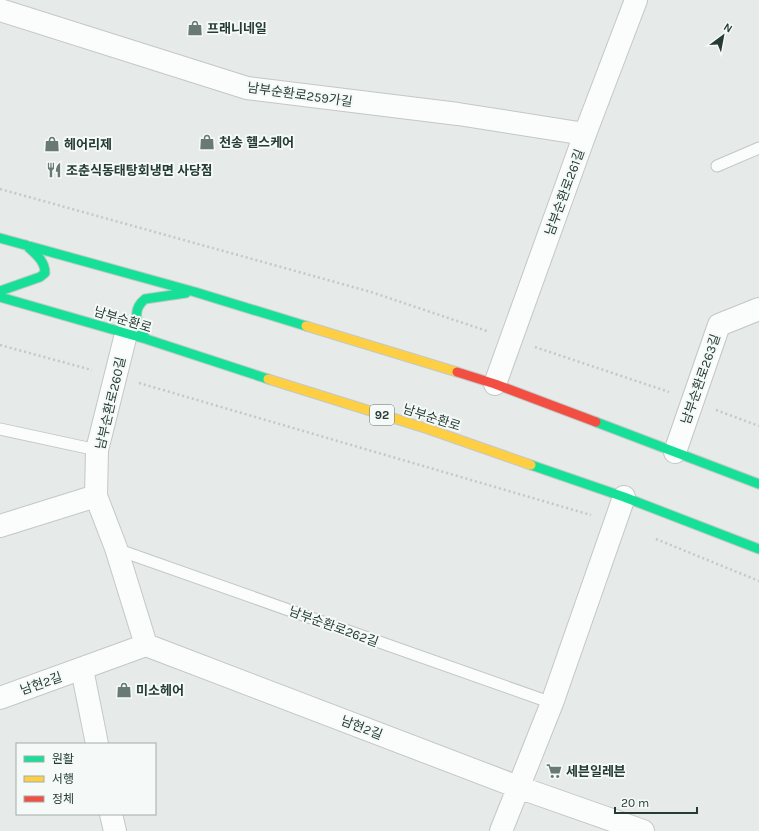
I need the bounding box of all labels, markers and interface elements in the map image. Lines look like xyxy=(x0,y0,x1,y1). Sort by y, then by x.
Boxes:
north arrow xyxy=(703,16,743,56)
shop icon: 프래니네일 xyxy=(186,19,204,37)
text: N xyxy=(721,20,735,36)
place label: 프래니네일 xyxy=(207,21,267,36)
street label: 남부순환로259가길 xyxy=(246,80,354,109)
shop icon: 천송 헬스케어 xyxy=(198,133,216,151)
shop icon: 헤어리제 xyxy=(43,135,61,153)
place label: 천송 헬스케어 xyxy=(219,135,294,150)
place label: 헤어리제 xyxy=(64,137,112,152)
street label: 남부순환로261길 xyxy=(542,147,587,238)
restaurant icon: 조춘식동태탕회냉면 사당점 xyxy=(45,161,63,179)
place label: 조춘식동태탕회냉면 사당점 xyxy=(66,163,213,178)
street label: 남부순환로 xyxy=(92,304,154,335)
street label: 남부순환로263길 xyxy=(678,332,723,426)
street label: 남부순환로260길 xyxy=(93,355,128,451)
street label: 남부순환로 xyxy=(401,401,463,434)
road number: 92 xyxy=(370,405,394,425)
street label: 남부순환로262길 xyxy=(287,603,381,650)
street label: 남현2길 xyxy=(18,669,64,698)
shop icon: 미소헤어 xyxy=(115,681,133,699)
place label: 미소헤어 xyxy=(136,683,184,698)
street label: 남현2길 xyxy=(339,713,385,742)
legend xyxy=(16,743,156,815)
text: 원활 xyxy=(52,752,74,766)
supermarket icon: 세븐일레븐 xyxy=(545,762,563,780)
place label: 세븐일레븐 xyxy=(566,764,626,779)
text: 서행 xyxy=(52,772,74,786)
scale bar xyxy=(615,789,697,815)
text: 정체 xyxy=(52,792,74,806)
text: 20 m xyxy=(621,796,649,810)

